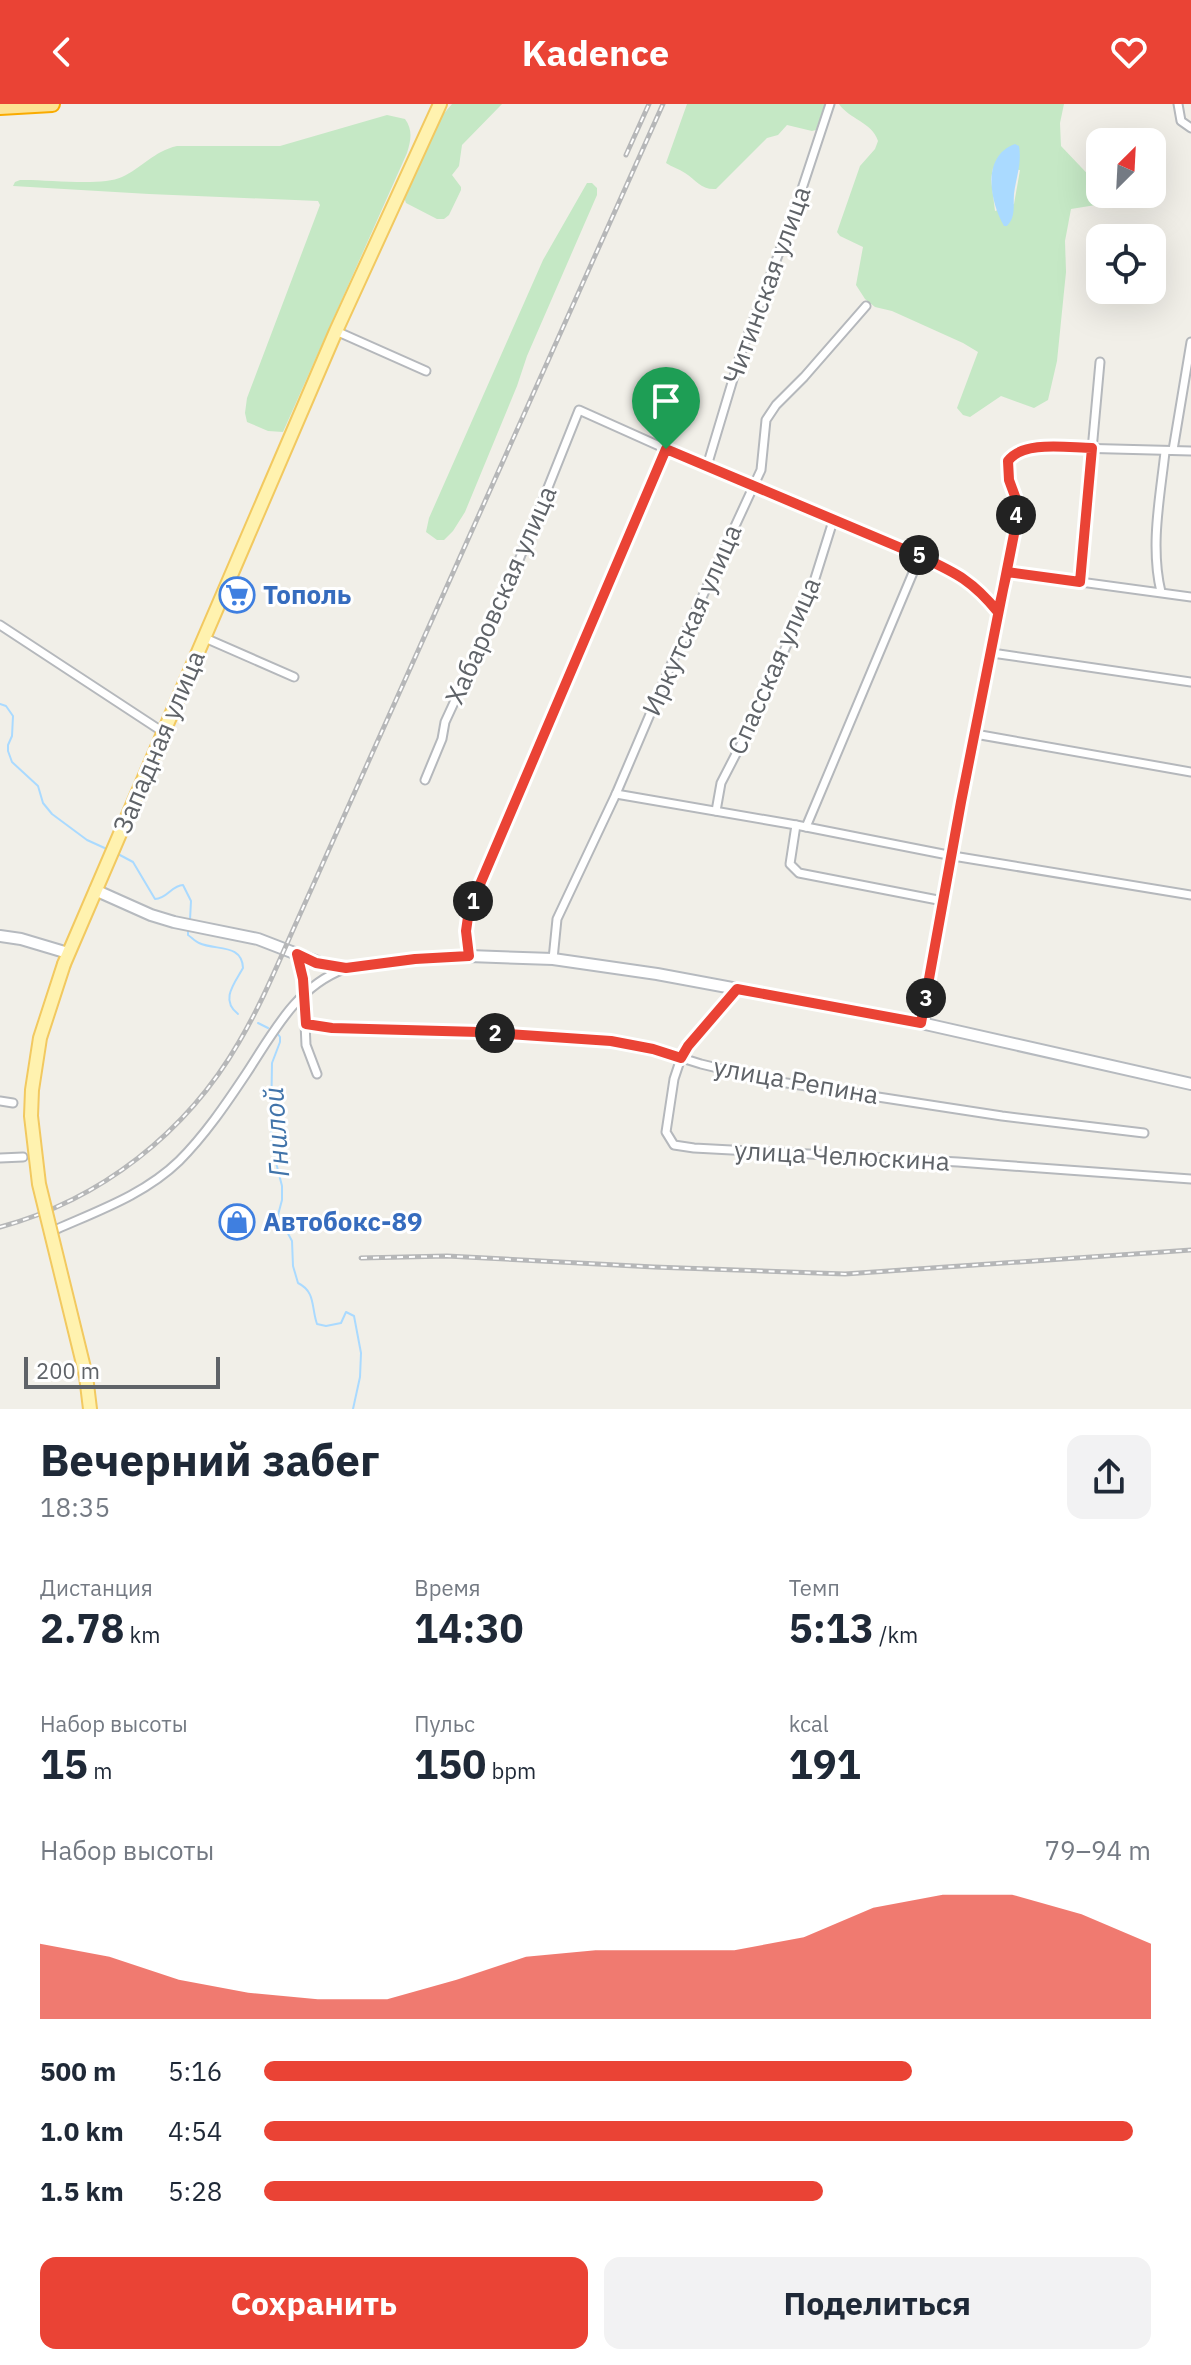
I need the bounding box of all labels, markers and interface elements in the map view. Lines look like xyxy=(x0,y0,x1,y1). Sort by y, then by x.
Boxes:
text: Kadence xyxy=(522,29,669,76)
icon: back xyxy=(40,30,84,74)
icon: heart xyxy=(1107,30,1151,74)
north arrow xyxy=(1086,128,1166,208)
map controls xyxy=(1086,128,1166,304)
street label: Читинская улица xyxy=(715,181,818,388)
button: locate xyxy=(1086,224,1166,304)
pin xyxy=(632,367,700,449)
icon: arrive xyxy=(644,379,688,423)
street label: Хабаровская улица xyxy=(437,480,564,709)
pin: 4 xyxy=(996,495,1036,535)
text: 4 xyxy=(1009,500,1023,529)
street label: Иркутская улица xyxy=(634,519,749,721)
pin: 5 xyxy=(899,535,939,575)
text: 5 xyxy=(912,540,926,569)
street label: Спасская улица xyxy=(719,571,827,760)
supermarket icon: Тополь xyxy=(218,576,256,614)
place label: Тополь xyxy=(263,577,351,611)
street label: Западная улица xyxy=(104,645,212,838)
pin: 1 xyxy=(453,881,493,921)
text: 1 xyxy=(466,886,480,915)
pin: 3 xyxy=(906,978,946,1018)
text: 3 xyxy=(919,983,933,1012)
pin: 2 xyxy=(475,1013,515,1053)
text: 2 xyxy=(488,1018,502,1047)
street label: улица Репина xyxy=(711,1049,881,1111)
water label: Гнилой xyxy=(254,1086,297,1178)
street label: улица Челюскина xyxy=(733,1132,951,1178)
shop icon: Автобокс-89 xyxy=(218,1203,256,1241)
place label: Автобокс-89 xyxy=(263,1204,423,1238)
scale bar xyxy=(24,1353,220,1389)
text: 200 m xyxy=(36,1356,100,1385)
text: Вечерний забег xyxy=(40,1431,380,1488)
button: share xyxy=(1067,1435,1151,1519)
text: 18:35 xyxy=(40,1490,110,1524)
text: Дистанция xyxy=(40,1573,153,1602)
text: Время xyxy=(414,1573,481,1602)
text: Темп xyxy=(789,1573,840,1602)
text: 2.78 xyxy=(40,1602,124,1654)
text: 14:30 xyxy=(414,1602,524,1654)
text: 5:13 xyxy=(789,1602,874,1654)
text: km xyxy=(124,1620,160,1649)
text: /km xyxy=(874,1620,918,1649)
text: Набор высоты xyxy=(40,1709,188,1738)
text: Пульс xyxy=(414,1709,475,1738)
text: kcal xyxy=(789,1709,829,1738)
text: 15 xyxy=(40,1738,88,1790)
text: 150 xyxy=(414,1738,486,1790)
text: 191 xyxy=(789,1738,861,1790)
text: m xyxy=(88,1756,112,1785)
text: bpm xyxy=(486,1756,536,1785)
text: Набор высоты xyxy=(40,1833,214,1867)
text: 79–94 m xyxy=(1044,1833,1151,1867)
text: 500 m xyxy=(40,2054,116,2088)
text: 5:16 xyxy=(168,2054,222,2088)
text: 1.0 km xyxy=(40,2114,124,2148)
text: 4:54 xyxy=(168,2114,222,2148)
text: 1.5 km xyxy=(40,2174,124,2208)
text: 5:28 xyxy=(168,2174,222,2208)
button: Сохранить xyxy=(40,2257,588,2349)
button: Поделиться xyxy=(604,2257,1151,2349)

